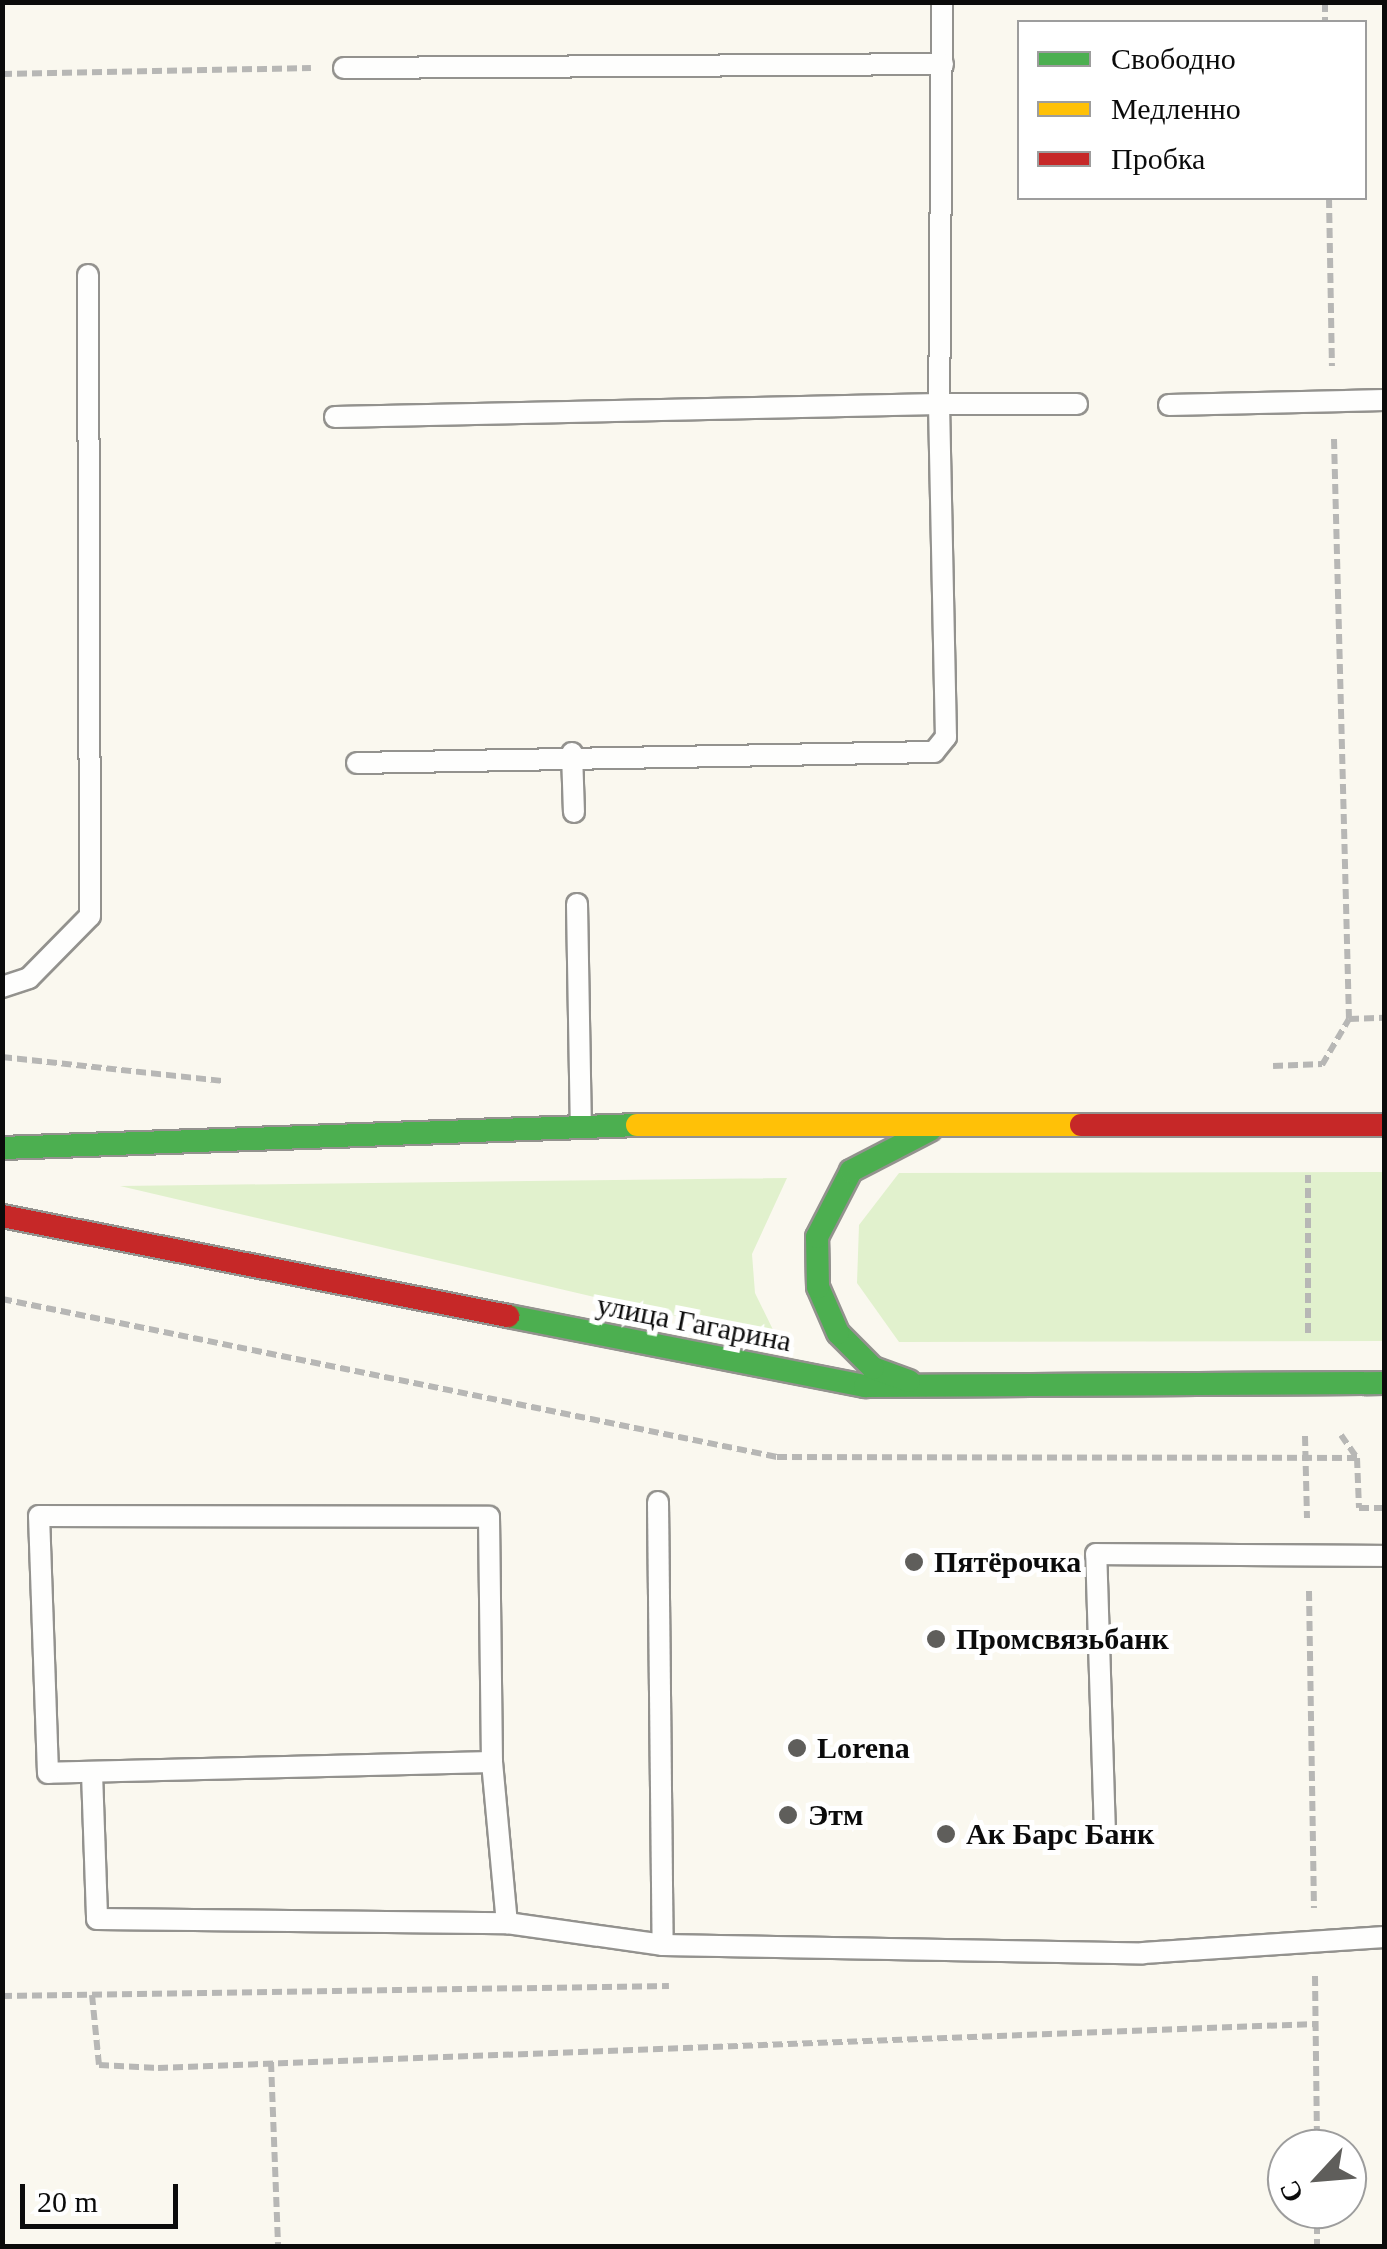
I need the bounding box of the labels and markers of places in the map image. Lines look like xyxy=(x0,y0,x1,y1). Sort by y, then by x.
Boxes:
place label: Пятёрочка xyxy=(934,1544,1081,1580)
marker: Пятёрочка xyxy=(903,1551,925,1573)
place label: Промсвязьбанк xyxy=(956,1621,1169,1657)
marker: Промсвязьбанк xyxy=(925,1628,947,1650)
place label: Lorena xyxy=(817,1730,910,1766)
marker: Lorena xyxy=(786,1737,808,1759)
place label: Этм xyxy=(808,1797,864,1833)
marker: Этм xyxy=(777,1804,799,1826)
place label: Ак Барс Банк xyxy=(966,1816,1154,1852)
marker: Ак Барс Банк xyxy=(935,1823,957,1845)

